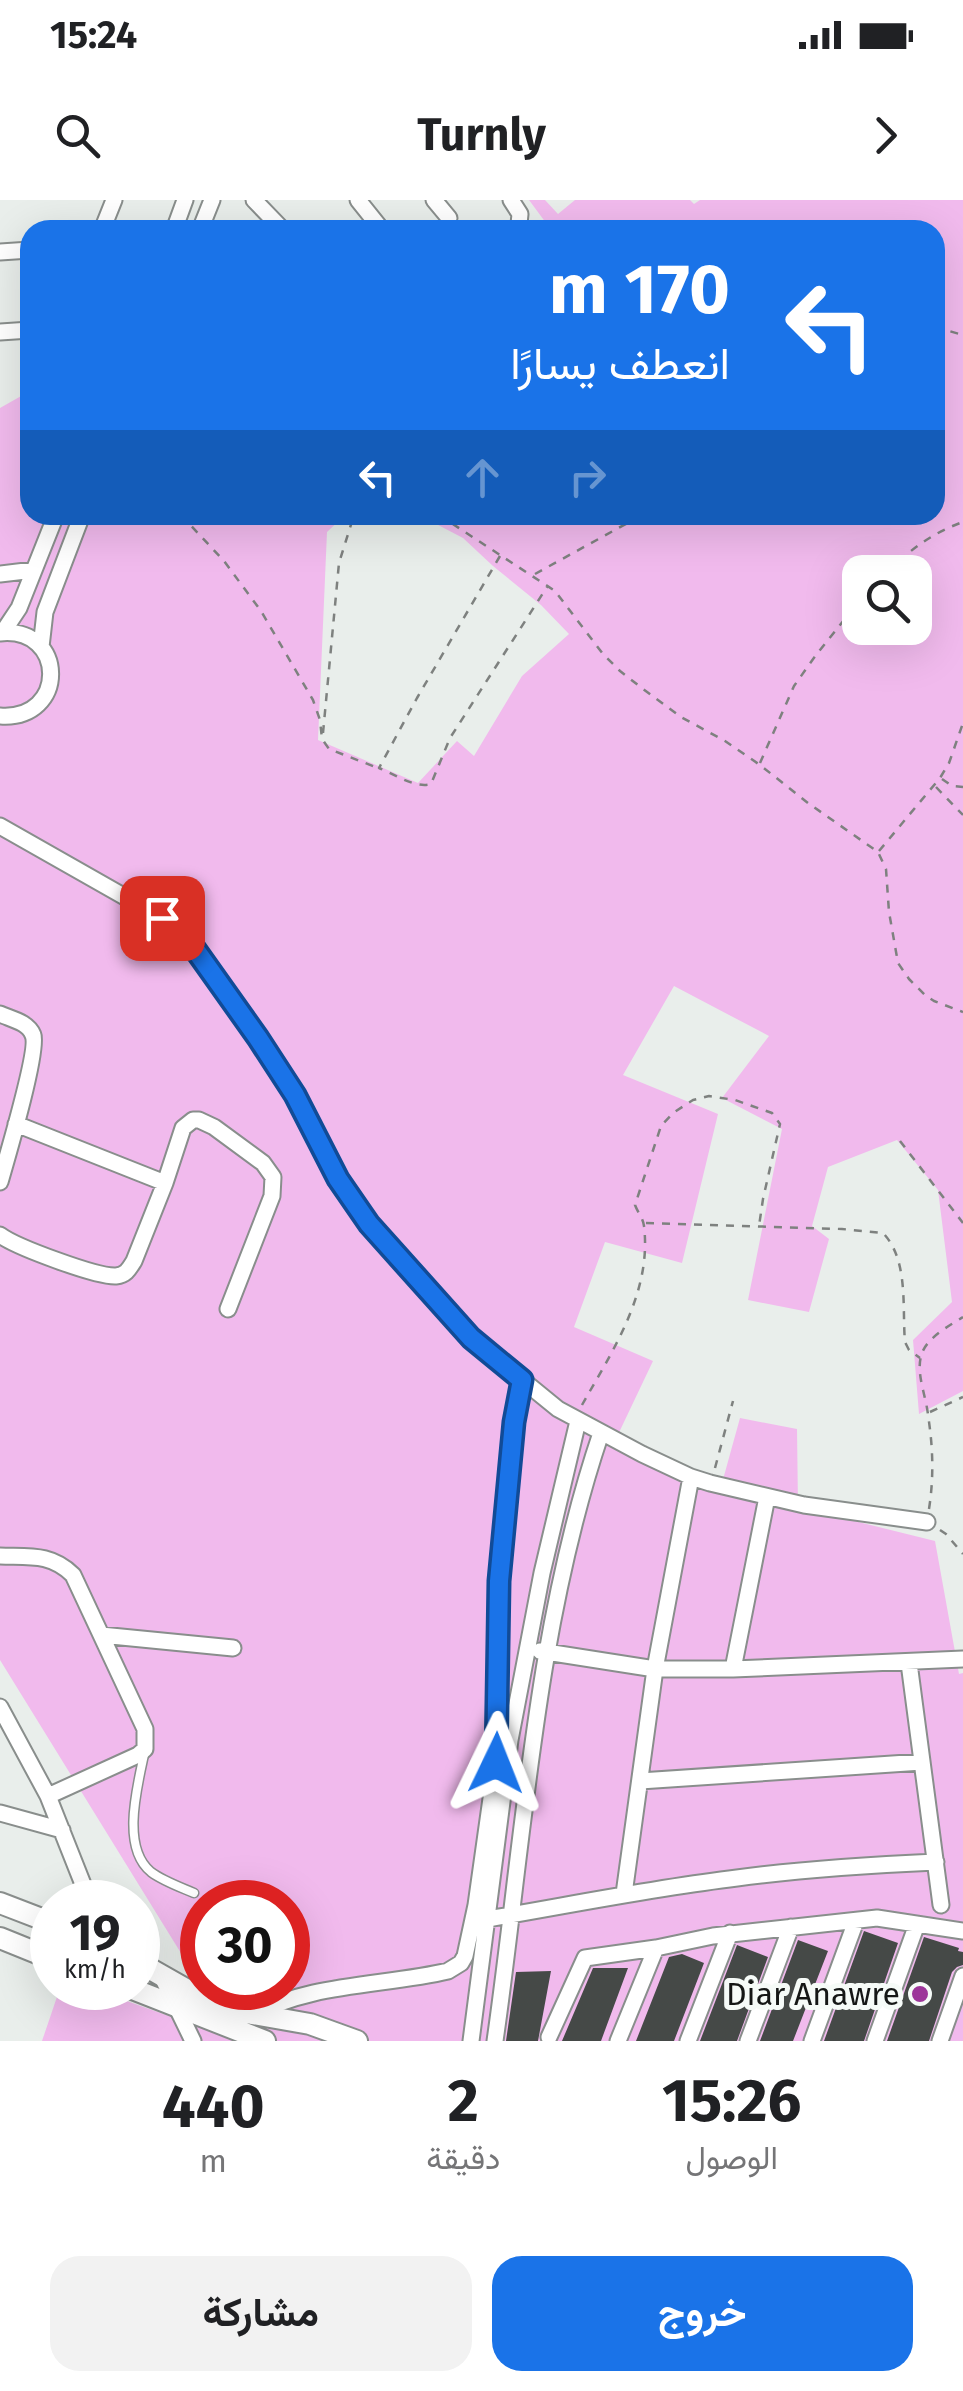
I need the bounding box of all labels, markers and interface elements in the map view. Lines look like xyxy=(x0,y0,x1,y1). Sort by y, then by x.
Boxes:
text: 15:24 xyxy=(50,12,137,58)
icon: search xyxy=(50,108,105,163)
text: Turnly xyxy=(417,108,546,162)
icon: forward xyxy=(858,108,913,163)
text: 170 m xyxy=(549,248,730,332)
icon: left xyxy=(765,260,895,390)
text: انعطف يسارًا xyxy=(510,337,730,391)
icon: left xyxy=(350,450,405,505)
icon: ahead xyxy=(455,450,510,505)
icon: right xyxy=(560,450,615,505)
map controls xyxy=(842,555,932,645)
button: search xyxy=(842,555,932,645)
pin xyxy=(120,876,205,961)
icon: arrive xyxy=(135,891,190,946)
position arrow xyxy=(444,1711,548,1815)
speed limit sign: 30 xyxy=(180,1880,310,2010)
text: 19 xyxy=(69,1903,121,1963)
text: km/h xyxy=(64,1955,126,1985)
place label: Diar Anawre xyxy=(726,1975,900,2013)
marker: Diar Anawre xyxy=(909,1983,931,2005)
text: 2 xyxy=(448,2065,479,2137)
text: 15:26 xyxy=(662,2065,801,2137)
text: 440 xyxy=(162,2071,265,2143)
text: دقيقة xyxy=(426,2139,500,2177)
text: الوصول xyxy=(686,2139,778,2177)
text: m xyxy=(199,2142,227,2180)
button: مشاركة xyxy=(50,2256,472,2371)
button: خروج xyxy=(492,2256,913,2371)

